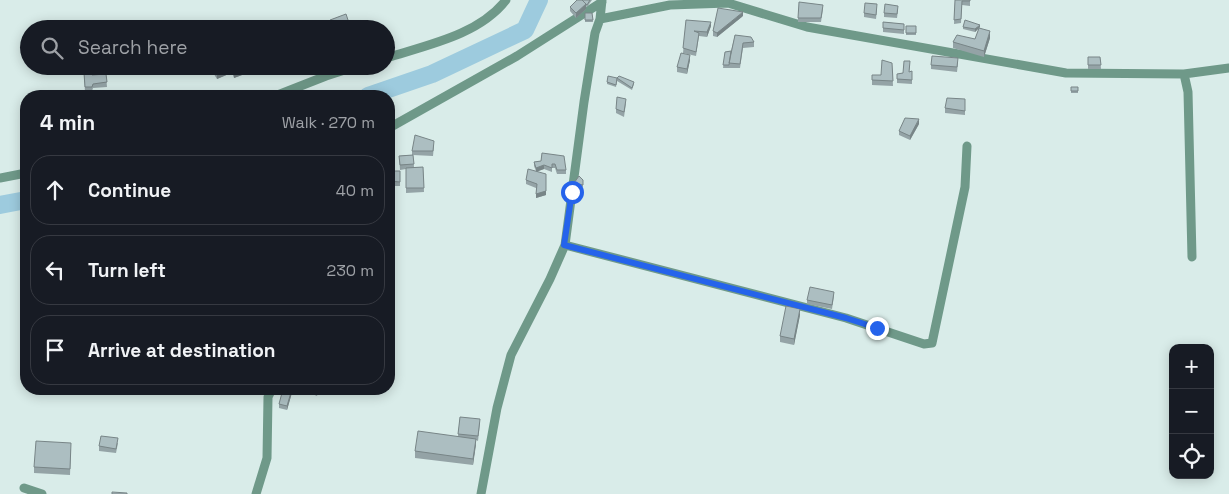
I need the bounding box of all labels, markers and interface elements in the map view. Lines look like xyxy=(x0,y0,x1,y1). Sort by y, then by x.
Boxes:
search box xyxy=(20,20,395,75)
icon: search xyxy=(38,34,66,62)
text: Search here xyxy=(78,35,188,60)
text: 4 min xyxy=(40,109,95,136)
text: Walk · 270 m xyxy=(282,112,375,133)
icon: ahead xyxy=(41,176,69,204)
text: Continue xyxy=(88,178,171,203)
text: 40 m xyxy=(336,180,374,201)
route start xyxy=(561,181,584,204)
icon: left xyxy=(41,256,69,284)
text: Turn left xyxy=(88,258,166,283)
text: 230 m xyxy=(327,260,374,281)
route end xyxy=(866,317,889,340)
icon: arrive xyxy=(41,336,69,364)
text: Arrive at destination xyxy=(88,338,276,363)
map controls xyxy=(1169,344,1214,479)
button: + xyxy=(1169,344,1214,389)
button: − xyxy=(1169,389,1214,434)
button: locate xyxy=(1169,434,1214,479)

